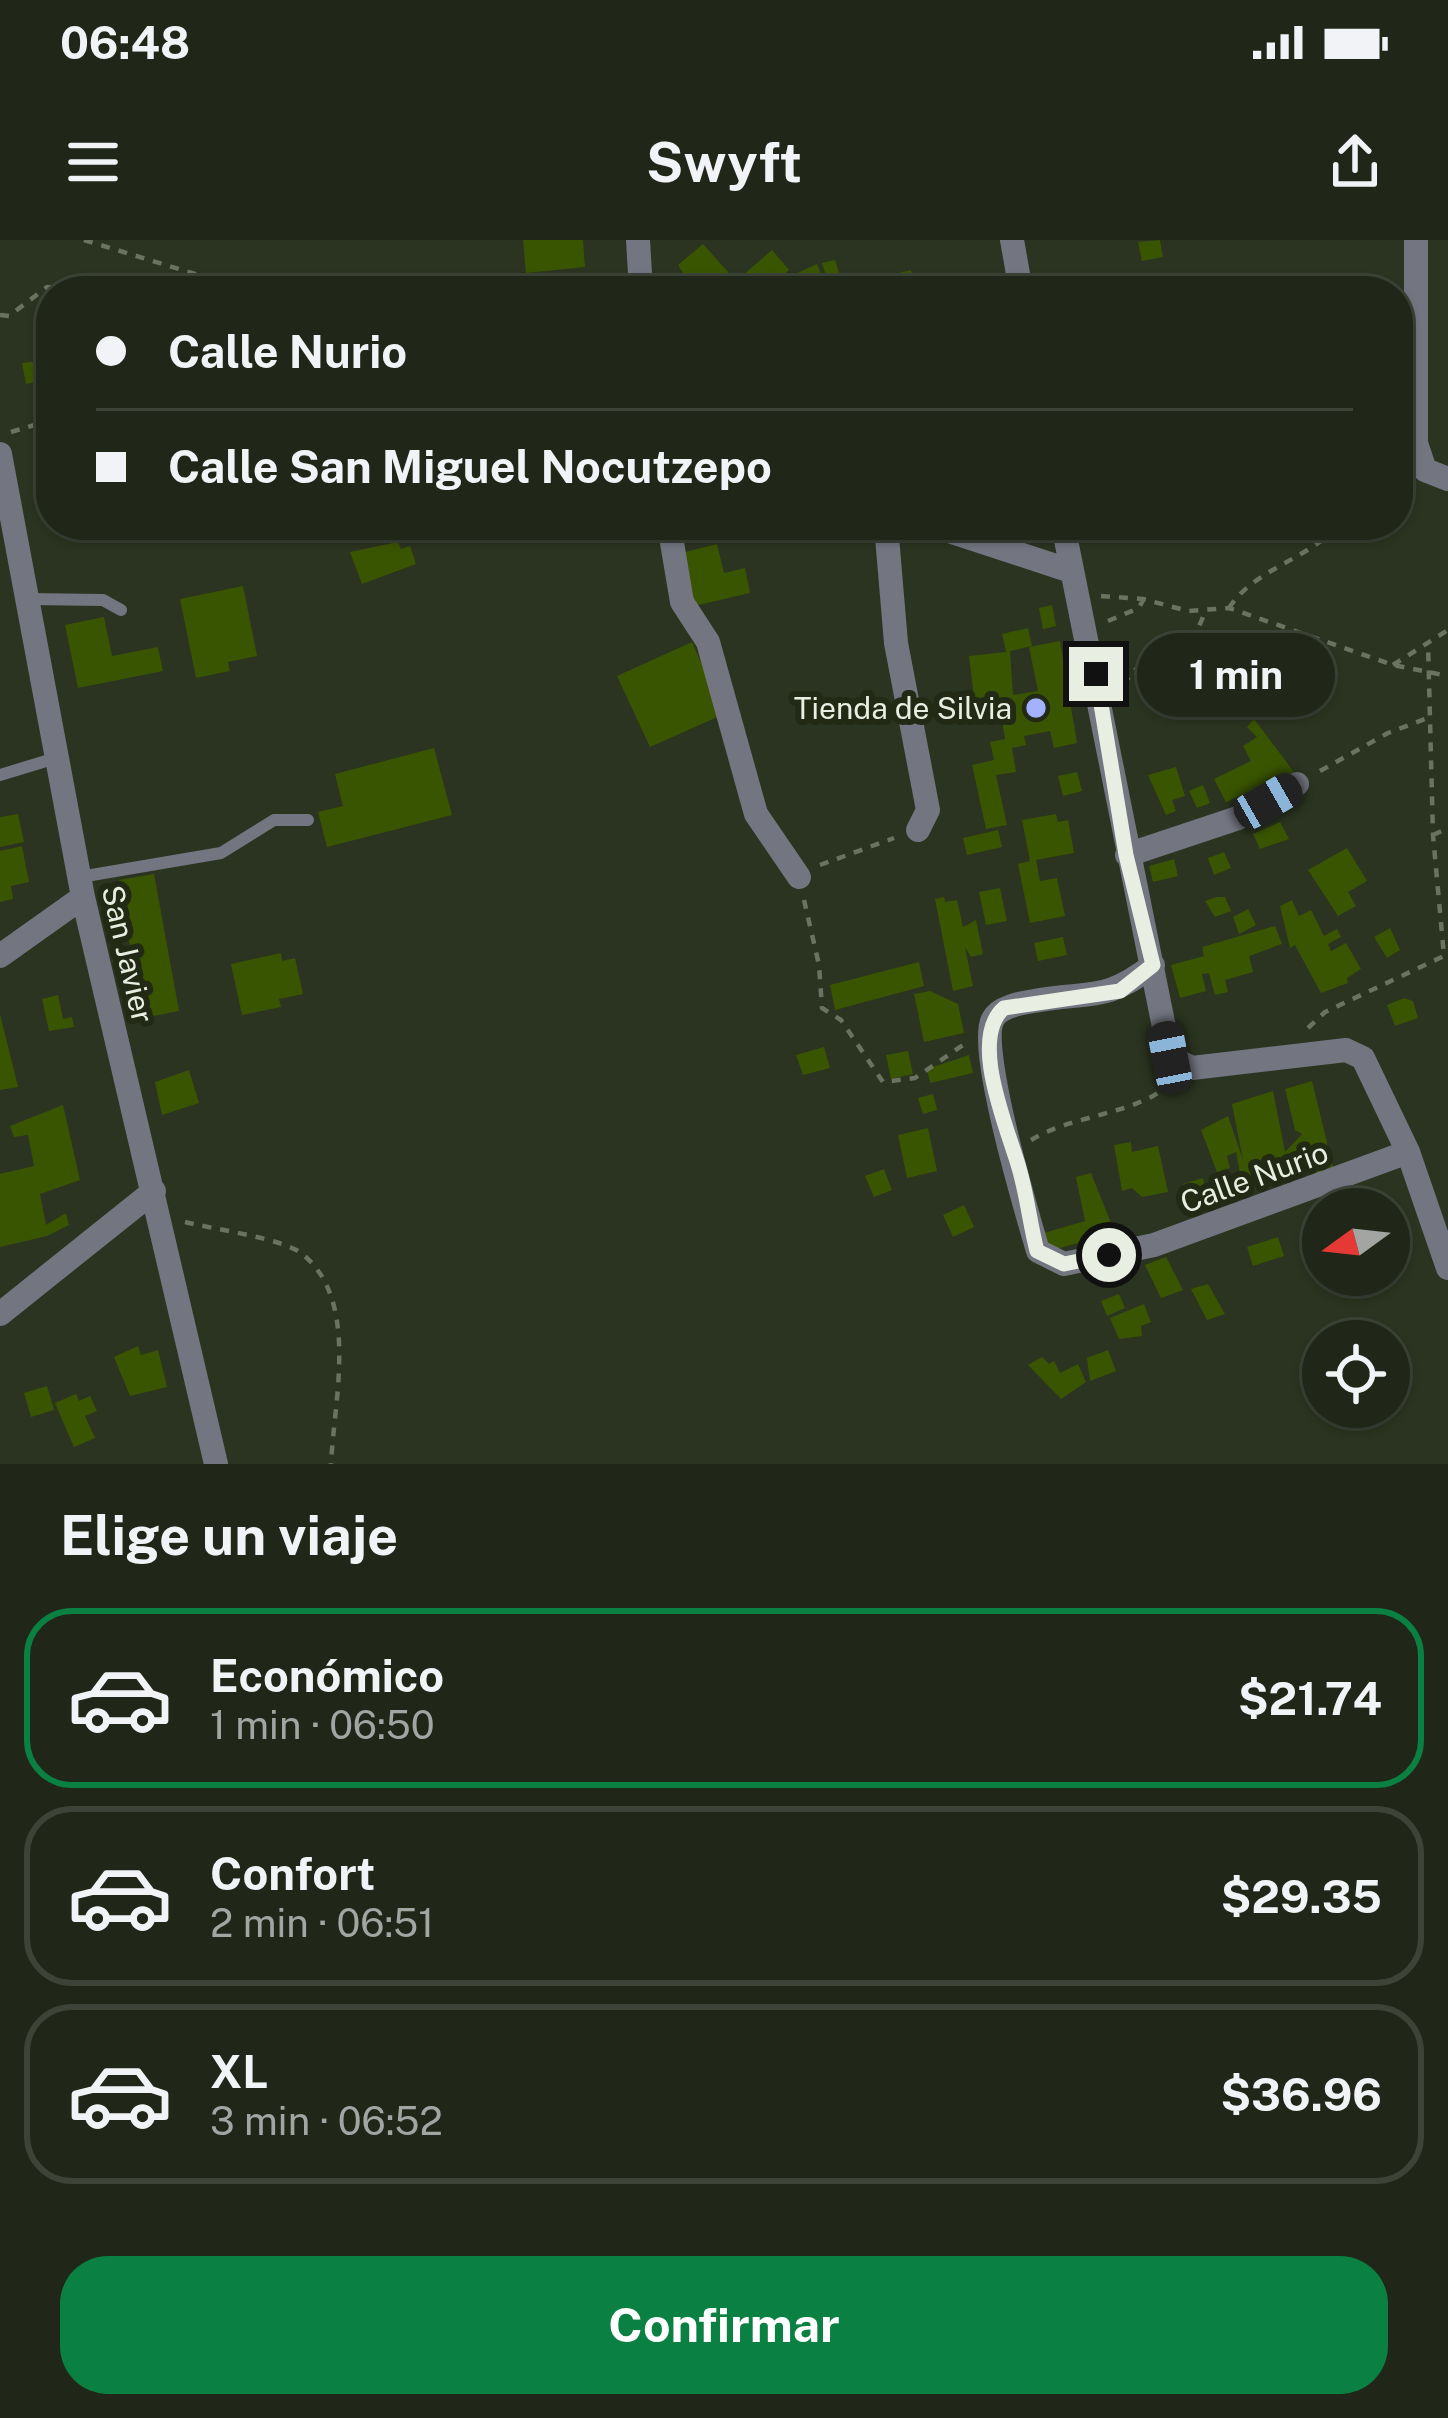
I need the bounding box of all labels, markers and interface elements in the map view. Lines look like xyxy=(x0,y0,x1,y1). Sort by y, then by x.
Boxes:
text: 06:48 xyxy=(60,16,190,69)
icon: menu xyxy=(60,129,126,195)
icon: share xyxy=(1322,129,1388,195)
text: Swyft xyxy=(646,131,802,194)
text: Calle Nurio xyxy=(168,325,407,378)
text: Calle San Miguel Nocutzepo xyxy=(168,440,772,493)
callout: 1 min xyxy=(1138,632,1336,716)
route end xyxy=(1069,647,1123,701)
text: 1 min xyxy=(1189,652,1283,698)
place label: Tienda de Silvia xyxy=(794,690,1012,726)
marker: Tienda de Silvia xyxy=(1023,695,1049,721)
car xyxy=(1228,767,1308,835)
street label: San Javier xyxy=(95,882,161,1026)
car xyxy=(1145,1018,1195,1096)
street label: Calle Nurio xyxy=(1175,1134,1333,1220)
north arrow xyxy=(1302,1188,1410,1296)
map controls xyxy=(1302,1188,1410,1428)
route start xyxy=(1082,1228,1136,1282)
button: locate xyxy=(1302,1320,1410,1428)
text: Elige un viaje xyxy=(60,1504,398,1567)
icon: car xyxy=(66,1644,174,1752)
text: Económico xyxy=(210,1649,444,1702)
text: $21.74 xyxy=(1238,1672,1382,1725)
text: 1 min · 06:50 xyxy=(210,1702,435,1748)
icon: car xyxy=(66,1842,174,1950)
text: Confort xyxy=(210,1847,375,1900)
text: $29.35 xyxy=(1221,1870,1382,1923)
text: 2 min · 06:51 xyxy=(210,1900,434,1946)
icon: car xyxy=(66,2040,174,2148)
text: XL xyxy=(210,2045,268,2098)
text: $36.96 xyxy=(1221,2068,1382,2121)
text: 3 min · 06:52 xyxy=(210,2098,443,2144)
button: Confirmar xyxy=(60,2256,1388,2394)

